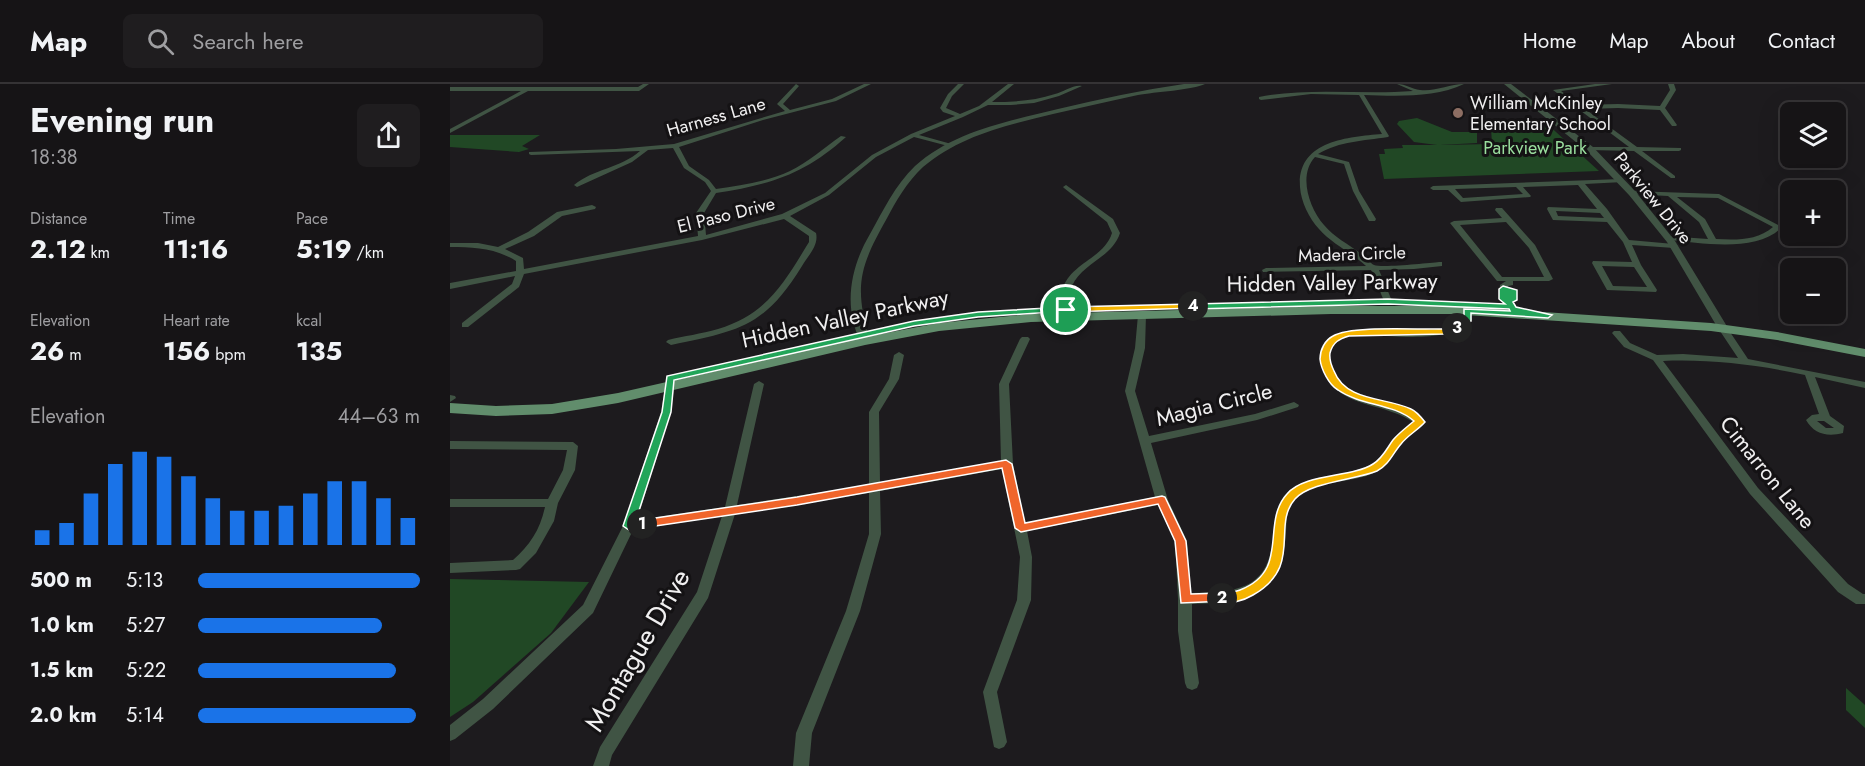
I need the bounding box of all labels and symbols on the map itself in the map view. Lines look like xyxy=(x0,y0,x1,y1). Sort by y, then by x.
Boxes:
street label: Harness Lane xyxy=(663,90,769,144)
place label: William McKinley Elementary School xyxy=(1470,90,1611,137)
marker: William McKinley Elementary School xyxy=(1451,106,1465,120)
park label: Parkview Park xyxy=(1483,135,1587,161)
street label: Parkview Drive xyxy=(1608,146,1698,250)
street label: El Paso Drive xyxy=(674,190,778,240)
street label: Madera Circle xyxy=(1298,239,1406,269)
street label: Hidden Valley Parkway xyxy=(1226,264,1438,300)
street label: Hidden Valley Parkway xyxy=(738,280,952,356)
pin xyxy=(1040,284,1091,335)
pin: 4 xyxy=(1178,291,1208,321)
pin: 3 xyxy=(1442,313,1472,343)
street label: Magia Circle xyxy=(1153,374,1275,434)
street label: Cimarron Lane xyxy=(1713,409,1823,535)
pin: 1 xyxy=(627,509,657,539)
street label: Montague Drive xyxy=(575,562,699,738)
pin: 2 xyxy=(1207,583,1237,613)

